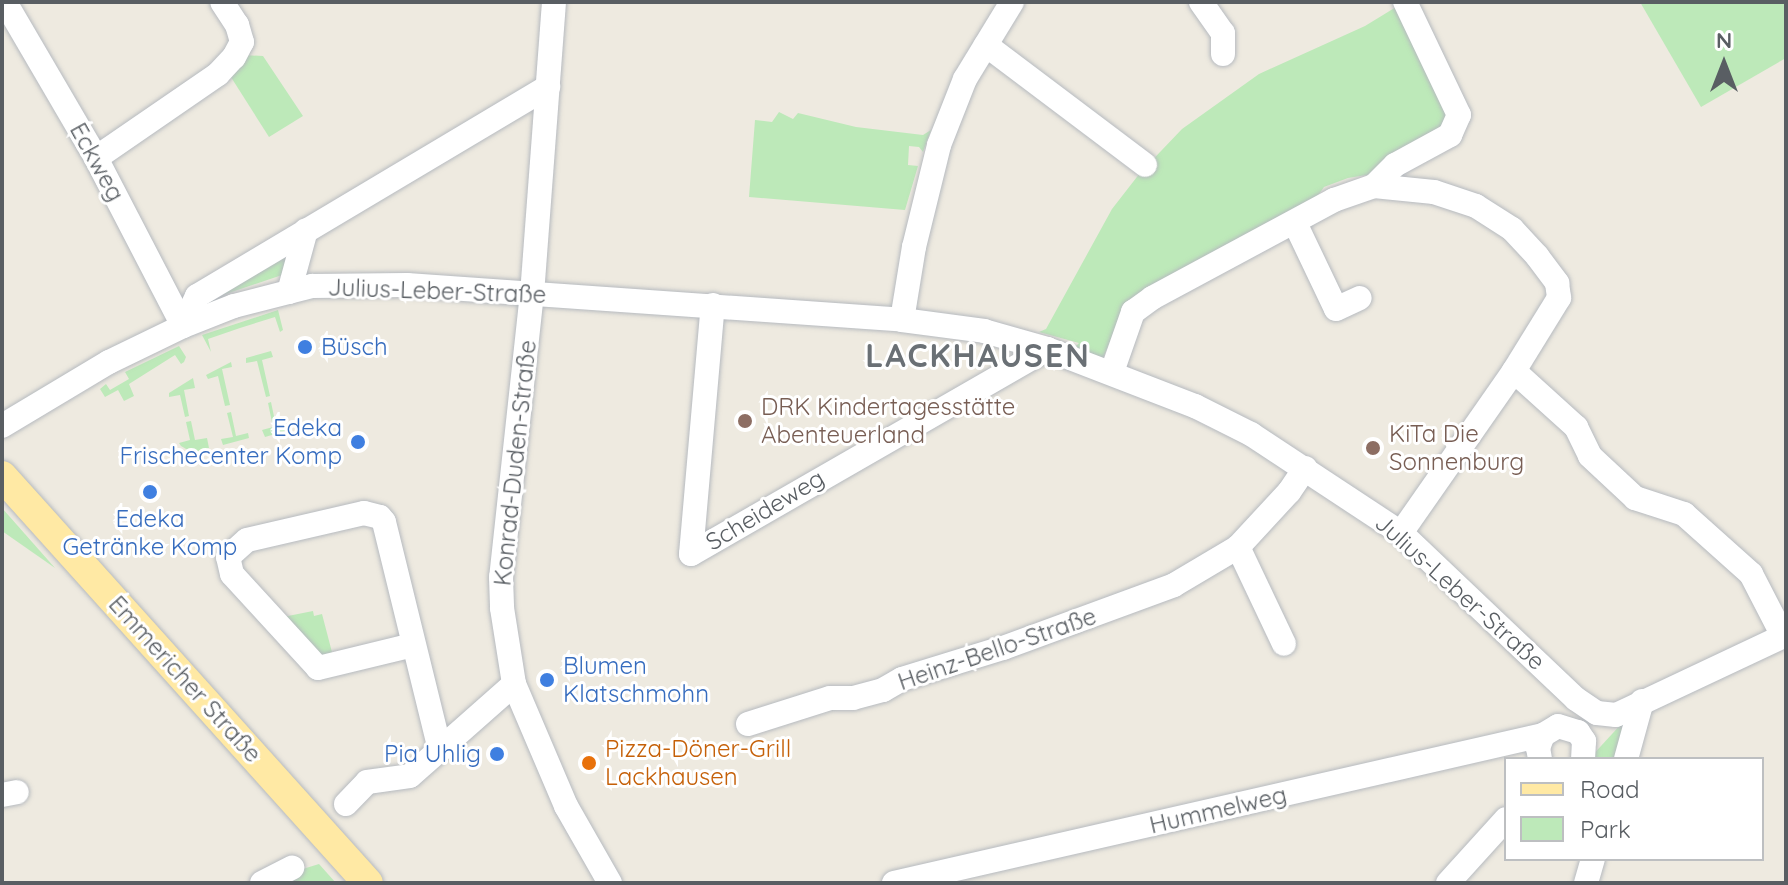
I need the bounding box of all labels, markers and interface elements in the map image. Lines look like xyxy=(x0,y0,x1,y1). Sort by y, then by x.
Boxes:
north arrow xyxy=(1684,24,1764,104)
text: N xyxy=(1716,26,1732,54)
street label: Eckweg xyxy=(64,118,130,206)
street label: Julius-Leber-Straße xyxy=(327,273,547,309)
place label: Büsch xyxy=(321,333,388,361)
district label: LACKHAUSEN xyxy=(865,336,1091,374)
marker: Büsch xyxy=(296,338,314,356)
street label: Konrad-Duden-Straße xyxy=(488,339,542,587)
place label: DRK Kindertagesstätte Abenteuerland xyxy=(761,393,1015,449)
marker: DRK Kindertagesstätte Abenteuerland xyxy=(736,412,754,430)
place label: Edeka Frischecenter Komp xyxy=(120,414,342,470)
place label: KiTa Die Sonnenburg xyxy=(1389,420,1524,476)
marker: Edeka Frischecenter Komp xyxy=(349,433,367,451)
marker: KiTa Die Sonnenburg xyxy=(1364,439,1382,457)
street label: Scheideweg xyxy=(701,463,829,557)
marker: Edeka Getränke Komp xyxy=(141,483,159,501)
place label: Edeka Getränke Komp xyxy=(63,505,237,561)
street label: Julius-Leber-Straße xyxy=(1369,508,1551,676)
street label: Emmericher Straße xyxy=(103,590,267,768)
street label: Heinz-Bello-Straße xyxy=(894,602,1100,696)
place label: Blumen Klatschmohn xyxy=(563,652,709,708)
marker: Blumen Klatschmohn xyxy=(538,671,556,689)
place label: Pizza-Döner-Grill Lackhausen xyxy=(605,735,791,791)
place label: Pia Uhlig xyxy=(384,740,481,768)
marker: Pia Uhlig xyxy=(488,745,506,763)
marker: Pizza-Döner-Grill Lackhausen xyxy=(580,754,598,772)
legend xyxy=(1504,757,1764,861)
text: Road xyxy=(1580,774,1640,804)
street label: Hummelweg xyxy=(1147,780,1289,840)
text: Park xyxy=(1580,814,1631,844)

